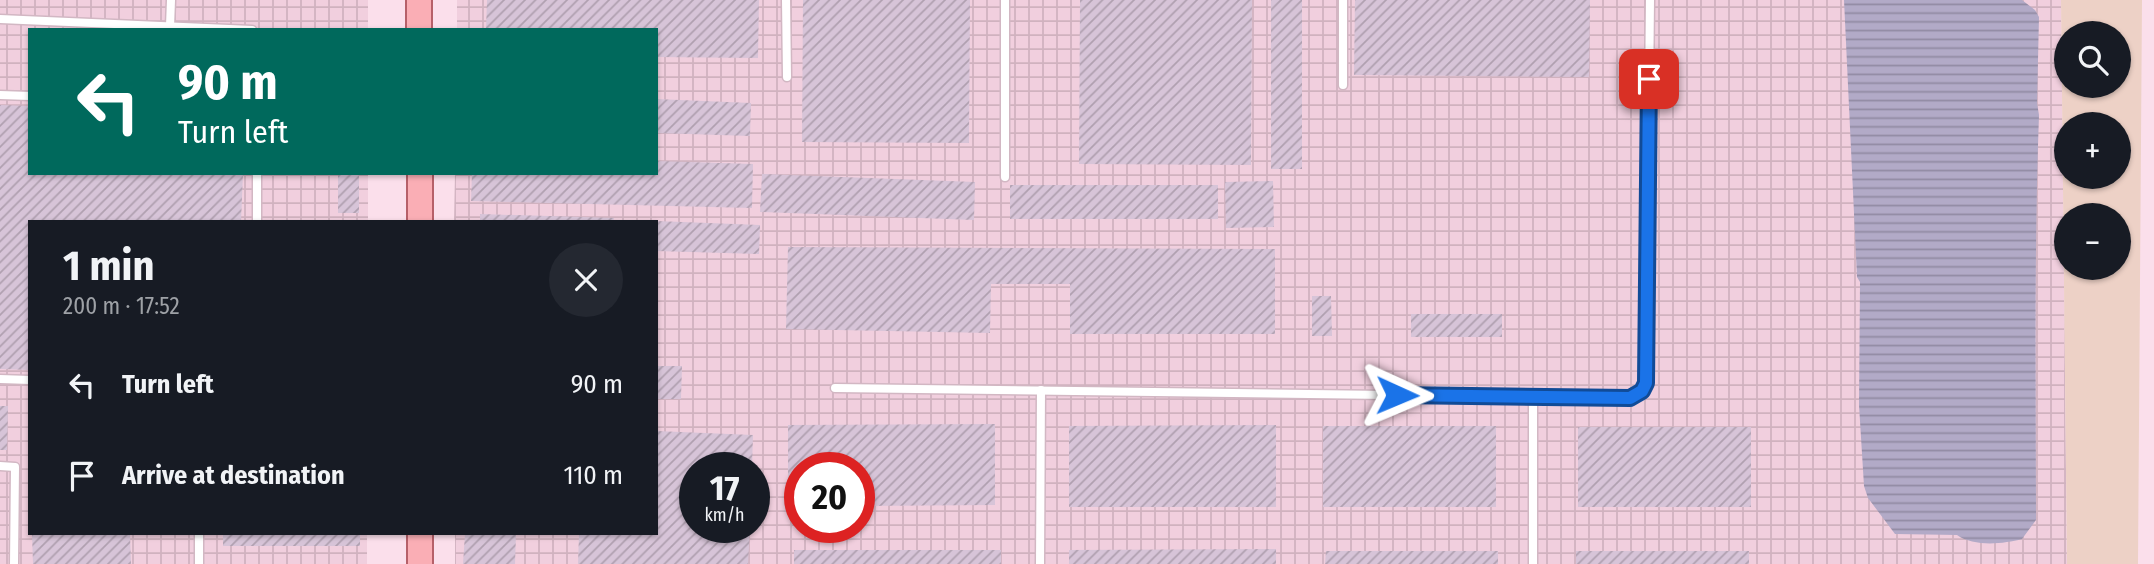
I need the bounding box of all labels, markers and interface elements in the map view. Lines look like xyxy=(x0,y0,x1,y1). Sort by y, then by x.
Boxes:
map controls xyxy=(2054,21,2131,280)
button: search xyxy=(2054,21,2131,98)
pin xyxy=(1619,49,1679,109)
text: 90 m xyxy=(178,53,278,112)
icon: left xyxy=(63,56,154,147)
icon: arrive xyxy=(1630,60,1668,98)
button: + xyxy=(2054,112,2131,189)
text: Turn left xyxy=(178,113,288,151)
button: − xyxy=(2054,203,2131,280)
text: 1 min xyxy=(63,241,154,291)
button: close xyxy=(549,243,623,317)
text: 200 m · 17:52 xyxy=(63,292,180,320)
position arrow xyxy=(1360,358,1434,432)
icon: left xyxy=(63,366,101,404)
text: Turn left xyxy=(122,369,214,400)
text: 90 m xyxy=(571,369,623,400)
speed limit sign: 20 xyxy=(784,452,875,543)
icon: arrive xyxy=(63,457,101,495)
text: Arrive at destination xyxy=(122,460,345,491)
text: 110 m xyxy=(563,460,623,491)
text: 17 xyxy=(710,467,739,509)
text: km/h xyxy=(704,504,745,526)

